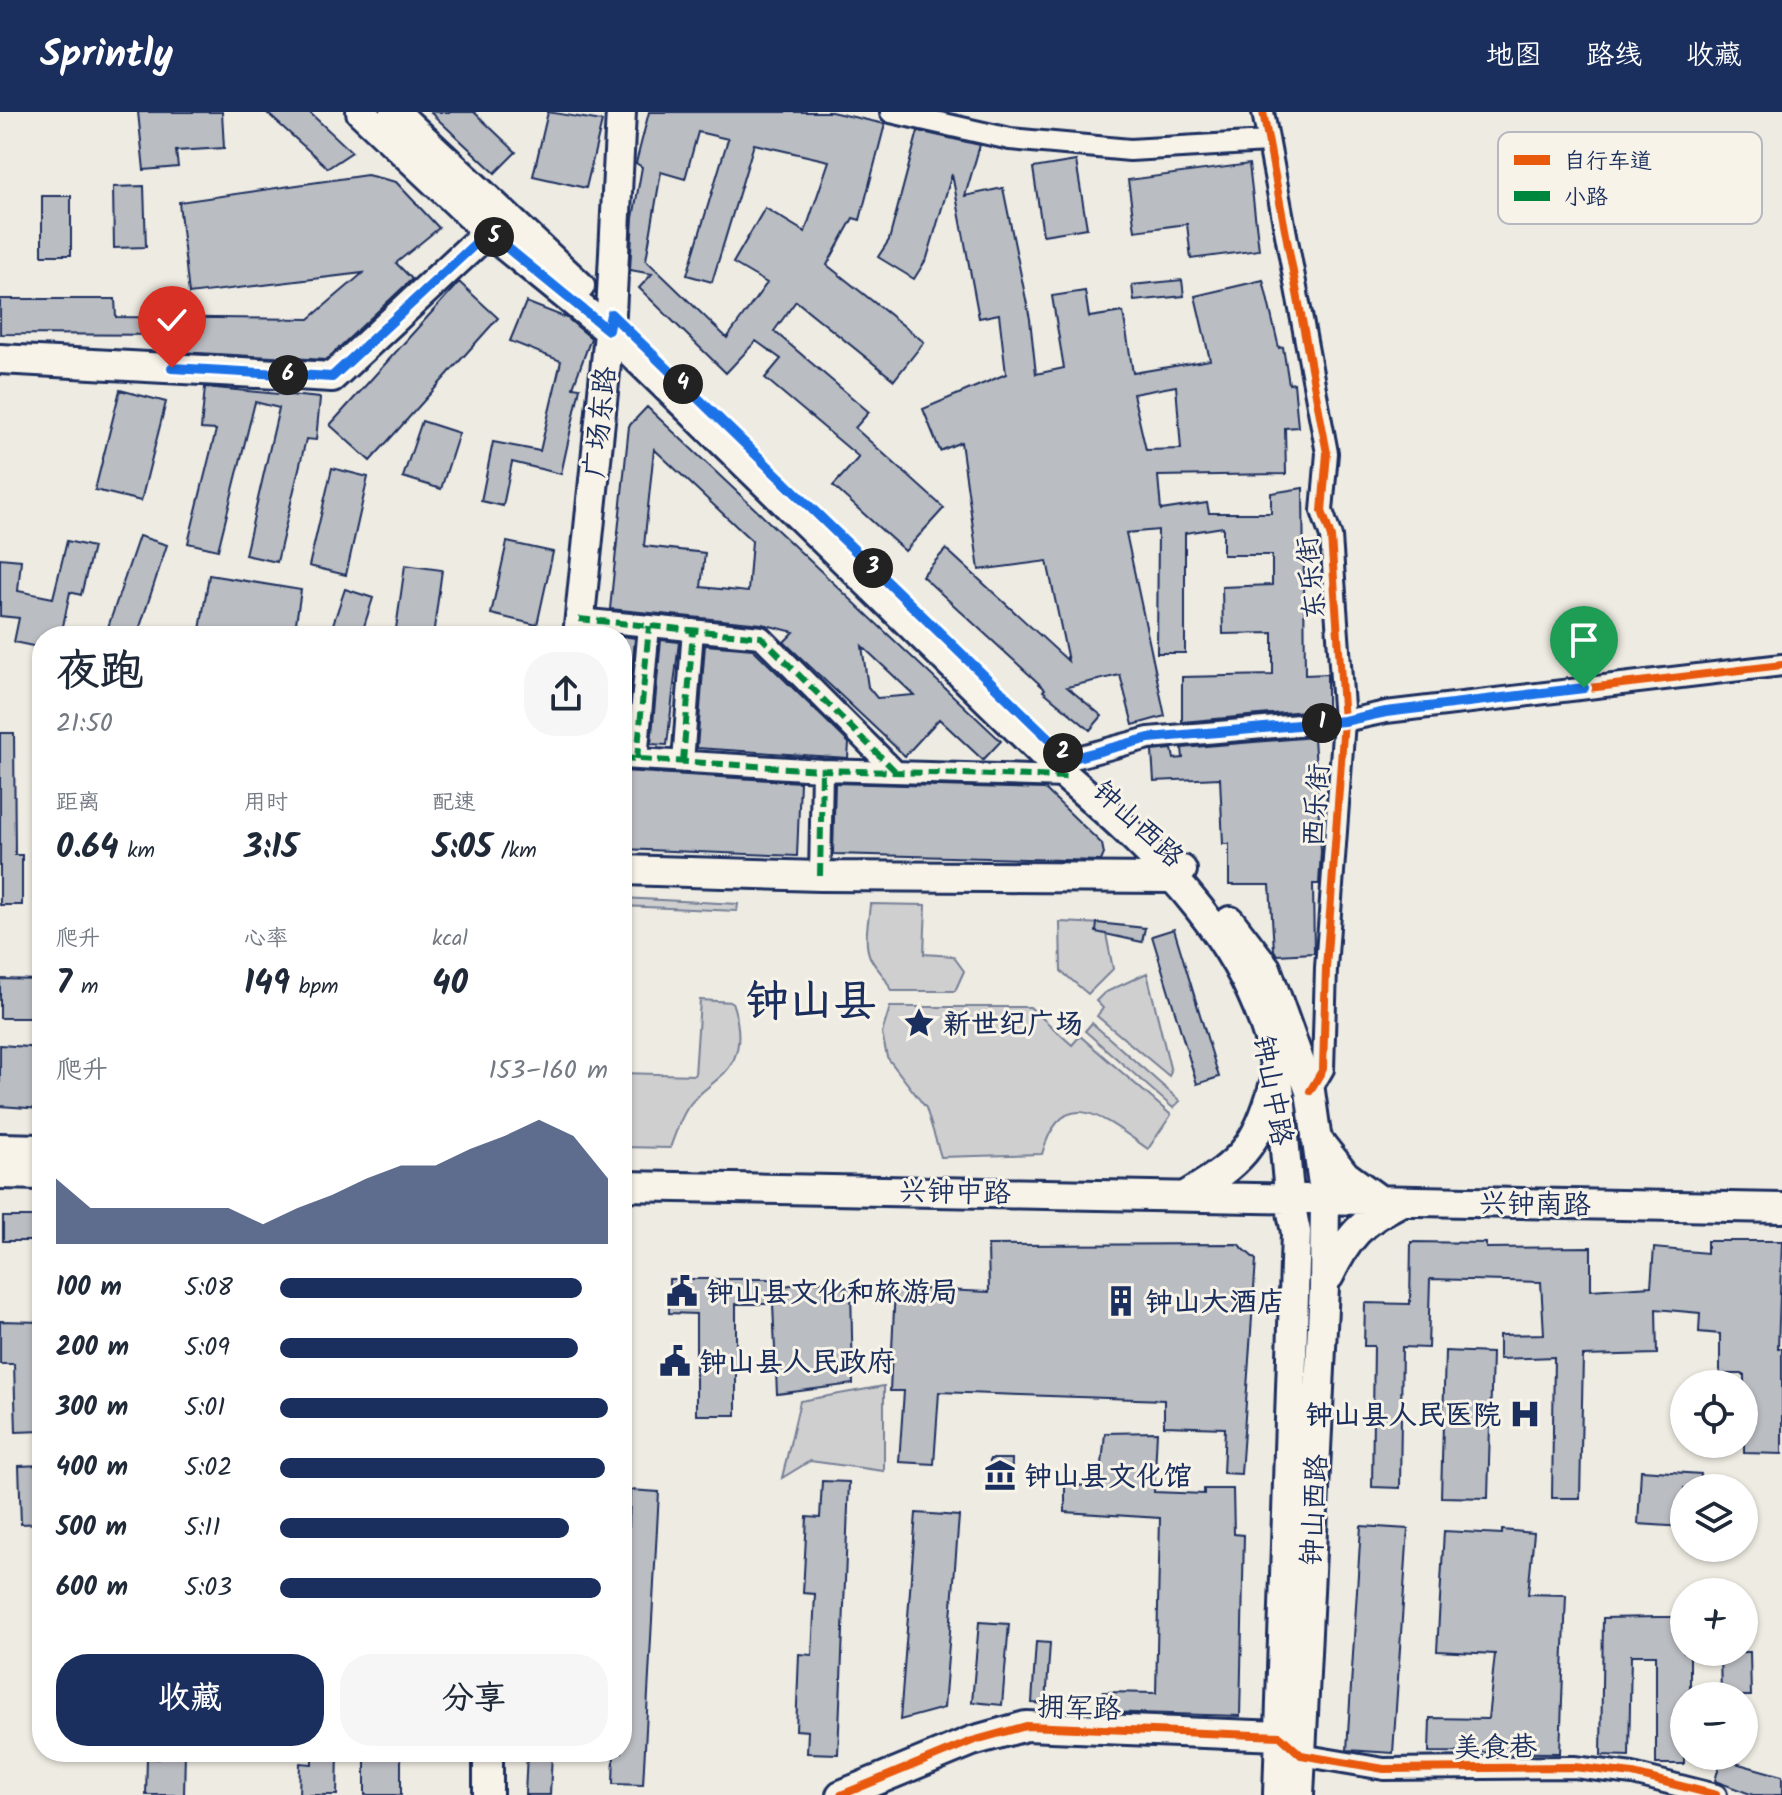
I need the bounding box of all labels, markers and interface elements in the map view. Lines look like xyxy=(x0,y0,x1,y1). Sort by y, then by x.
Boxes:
text: Sprintly xyxy=(40,26,173,86)
text: 地图 xyxy=(1486,34,1542,79)
text: 路线 xyxy=(1586,34,1642,79)
text: 收藏 xyxy=(1686,34,1742,79)
legend xyxy=(1498,132,1762,224)
text: 自行车道 xyxy=(1564,145,1652,180)
text: 小路 xyxy=(1564,181,1608,216)
pin: 5 xyxy=(474,217,514,257)
text: 5 xyxy=(488,219,500,254)
pin xyxy=(138,286,206,368)
icon: check xyxy=(150,298,194,342)
pin: 6 xyxy=(268,355,308,395)
text: 6 xyxy=(282,357,294,392)
street label: 广场东路 xyxy=(573,364,630,480)
pin: 4 xyxy=(663,364,703,404)
text: 4 xyxy=(677,366,689,401)
street label: 东乐街 xyxy=(1286,534,1339,622)
pin: 3 xyxy=(853,548,893,588)
text: 3 xyxy=(867,550,879,585)
pin xyxy=(1550,606,1618,688)
icon: arrive xyxy=(1562,618,1606,662)
text: 夜跑 xyxy=(56,638,144,708)
button: share xyxy=(524,652,608,736)
text: 21:50 xyxy=(56,703,113,745)
pin: 1 xyxy=(1302,703,1342,743)
text: 1 xyxy=(1319,705,1325,740)
pin: 2 xyxy=(1043,733,1083,773)
text: 2 xyxy=(1057,735,1069,770)
street label: 西乐街 xyxy=(1292,762,1343,849)
street label: 钟山西路 xyxy=(1081,770,1194,879)
text: 距离 xyxy=(56,786,100,821)
text: 用时 xyxy=(244,786,288,821)
text: 配速 xyxy=(432,786,476,821)
text: 0.64 xyxy=(56,821,118,875)
text: 3:15 xyxy=(244,821,298,875)
text: 5:05 xyxy=(432,821,492,875)
text: km xyxy=(118,834,155,869)
text: /km xyxy=(492,834,537,869)
text: 爬升 xyxy=(56,922,100,957)
text: 心率 xyxy=(244,922,288,957)
text: kcal xyxy=(432,922,468,957)
text: 7 xyxy=(56,957,72,1011)
text: 149 xyxy=(244,957,290,1011)
text: 40 xyxy=(432,957,468,1011)
district label: 钟山县 xyxy=(745,968,877,1038)
text: m xyxy=(72,970,98,1005)
text: bpm xyxy=(290,970,338,1005)
place label: 新世纪广场 xyxy=(943,1003,1083,1048)
place icon: 新世纪广场 xyxy=(902,1006,936,1040)
street label: 钟山中路 xyxy=(1240,1031,1303,1149)
text: 爬升 xyxy=(56,1050,108,1092)
text: 153–160 m xyxy=(488,1050,608,1092)
street label: 兴钟中路 xyxy=(899,1170,1011,1217)
street label: 兴钟南路 xyxy=(1479,1182,1591,1229)
text: 100 m xyxy=(56,1267,122,1309)
text: 5:08 xyxy=(184,1267,233,1309)
place label: 钟山县文化和旅游局 xyxy=(706,1271,958,1316)
public building icon: 钟山县文化和旅游局 xyxy=(665,1274,699,1308)
place label: 钟山大酒店 xyxy=(1145,1281,1285,1326)
building icon: 钟山大酒店 xyxy=(1104,1284,1138,1318)
text: 200 m xyxy=(56,1327,129,1369)
text: 5:09 xyxy=(184,1327,230,1369)
place label: 钟山县人民政府 xyxy=(699,1341,895,1386)
public building icon: 钟山县人民政府 xyxy=(658,1344,692,1378)
map controls xyxy=(1670,1370,1758,1770)
button: locate xyxy=(1670,1370,1758,1458)
text: 300 m xyxy=(56,1387,128,1429)
text: 5:01 xyxy=(184,1387,226,1429)
place label: 钟山县人民医院 xyxy=(1305,1394,1501,1439)
hospital icon: 钟山县人民医院 xyxy=(1508,1397,1542,1431)
text: 400 m xyxy=(56,1447,128,1489)
text: 5:02 xyxy=(184,1447,232,1489)
street label: 钟山西路 xyxy=(1290,1453,1341,1567)
place label: 钟山县文化馆 xyxy=(1024,1455,1192,1500)
museum icon: 钟山县文化馆 xyxy=(983,1458,1017,1492)
button: layers xyxy=(1670,1474,1758,1562)
text: 500 m xyxy=(56,1507,127,1549)
text: 5:11 xyxy=(184,1507,221,1549)
text: 600 m xyxy=(56,1567,128,1609)
text: 5:03 xyxy=(184,1567,232,1609)
button: + xyxy=(1670,1578,1758,1666)
button: 收藏 xyxy=(56,1654,324,1746)
button: 分享 xyxy=(340,1654,608,1746)
button: − xyxy=(1670,1682,1758,1770)
street label: 拥军路 xyxy=(1036,1686,1122,1733)
street label: 美食巷 xyxy=(1453,1725,1538,1772)

